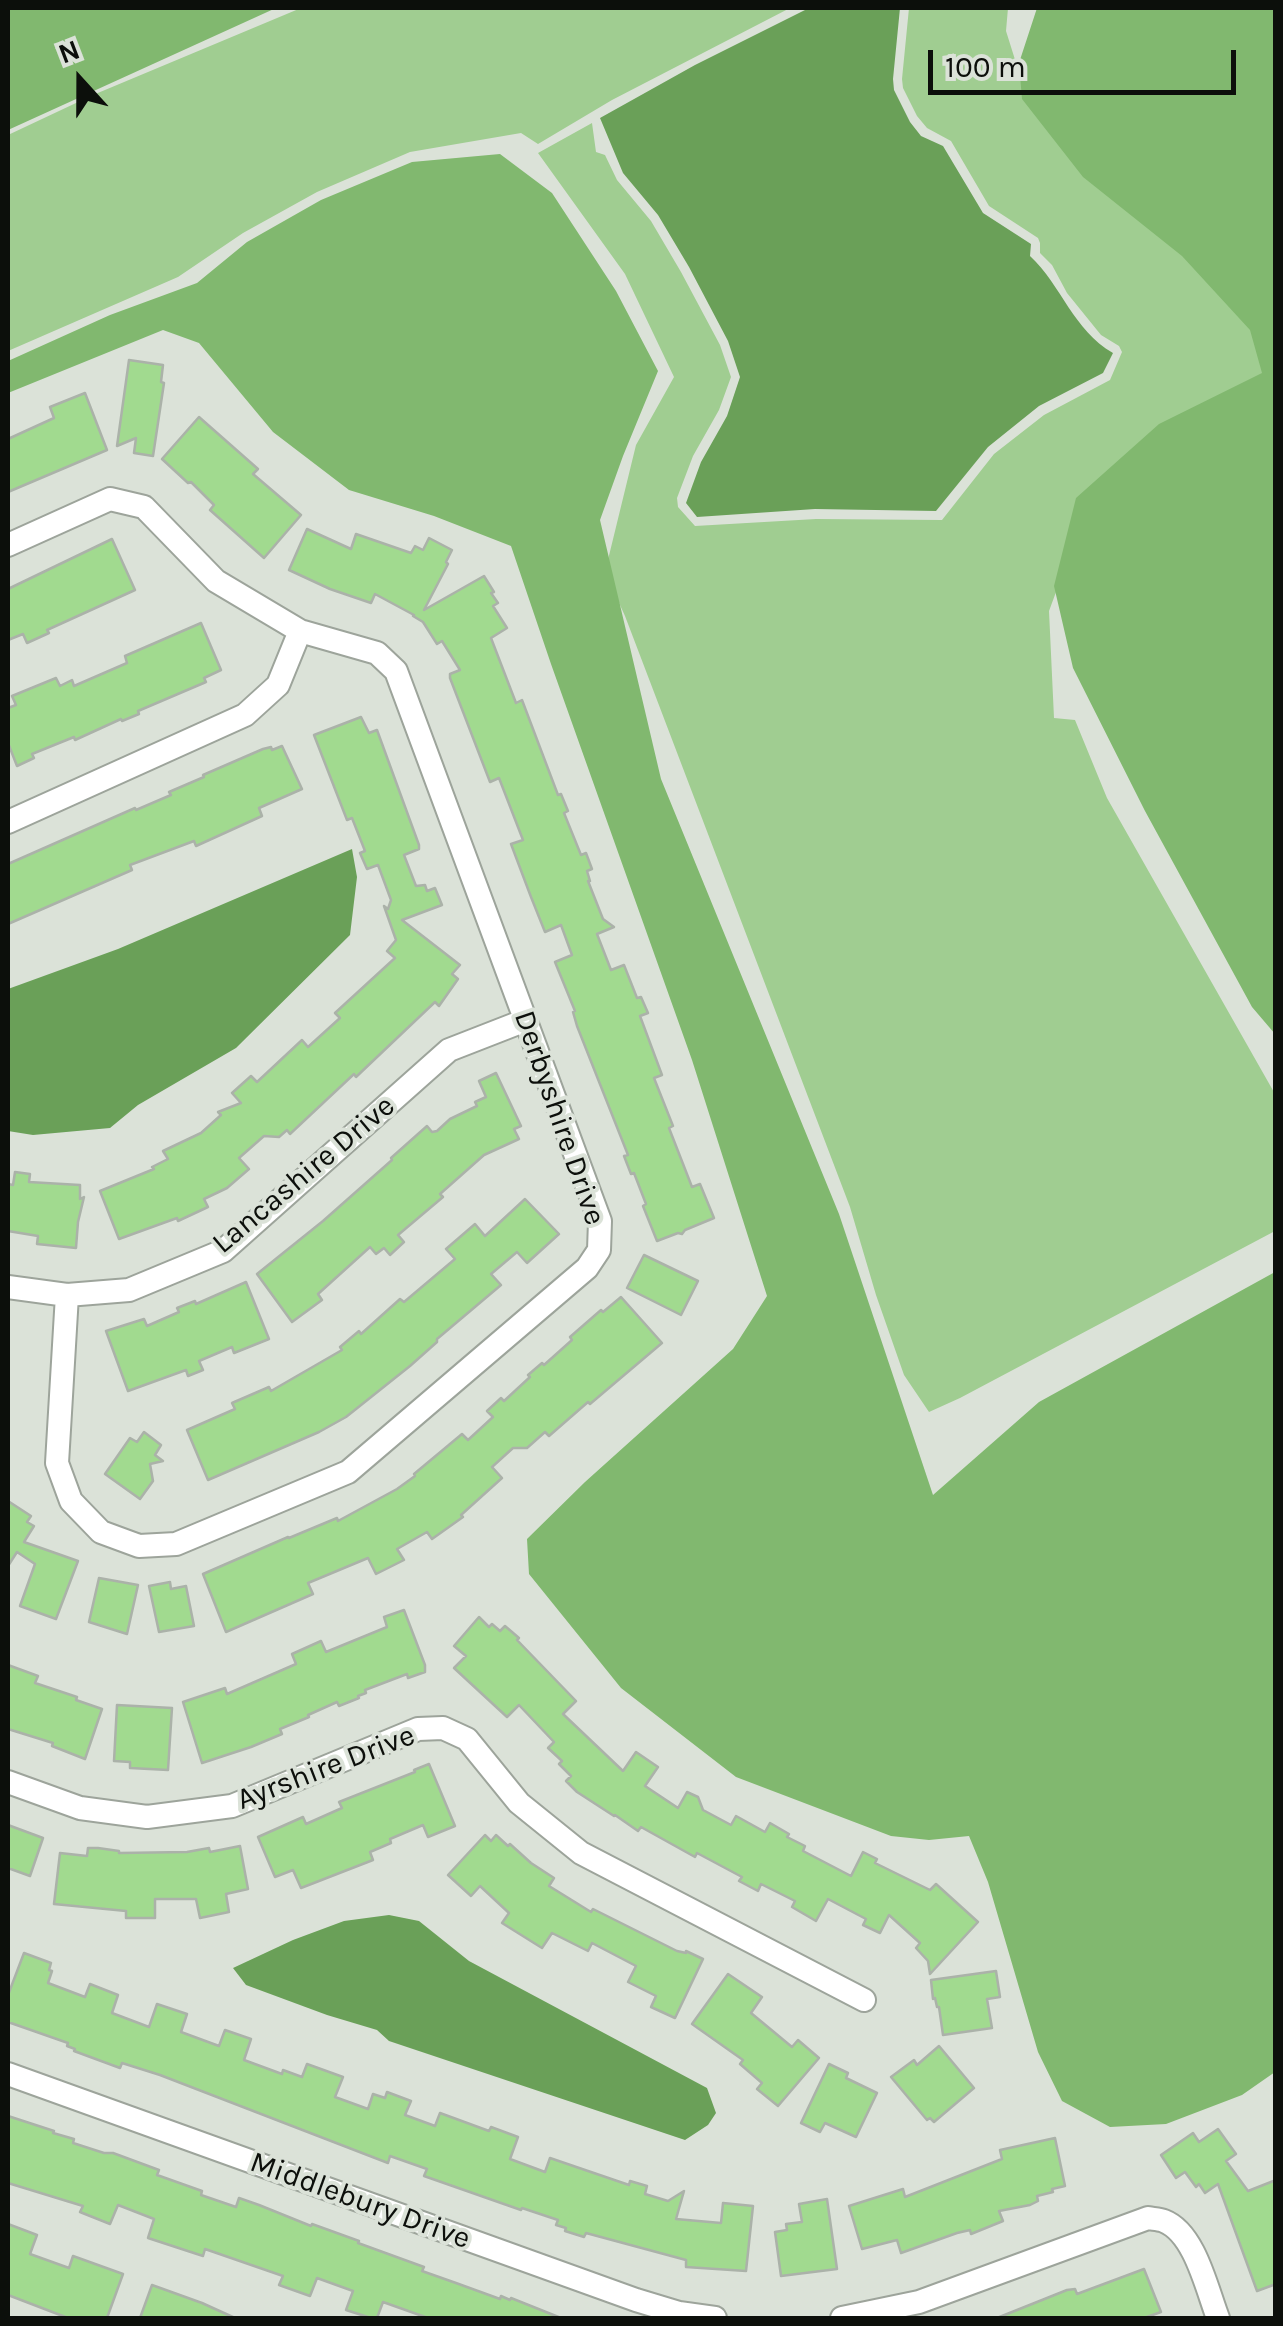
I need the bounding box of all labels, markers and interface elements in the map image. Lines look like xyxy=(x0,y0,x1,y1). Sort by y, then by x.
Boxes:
north arrow xyxy=(30,30,130,130)
scale bar xyxy=(933,30,1240,92)
text: N xyxy=(54,33,84,71)
text: 100 m xyxy=(945,49,1026,85)
street label: Derbyshire Drive xyxy=(506,1006,612,1230)
street label: Lancashire Drive xyxy=(206,1088,402,1262)
street label: Ayrshire Drive xyxy=(232,1718,420,1818)
street label: Middlebury Drive xyxy=(245,2144,475,2258)

